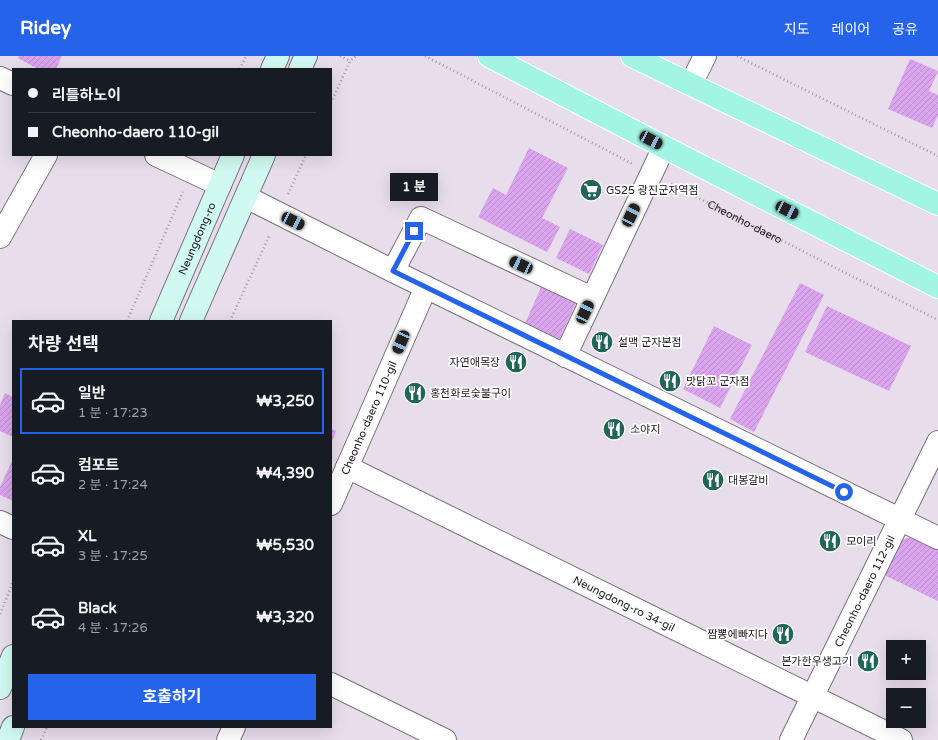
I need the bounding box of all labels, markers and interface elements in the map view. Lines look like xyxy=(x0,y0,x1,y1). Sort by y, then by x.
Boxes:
text: Ridey xyxy=(20,17,71,39)
text: 지도 xyxy=(784,21,810,38)
text: 레이어 xyxy=(832,21,870,38)
text: 공유 xyxy=(892,21,918,38)
text: 리틀하노이 xyxy=(52,86,121,104)
text: Cheonho-daero 110-gil xyxy=(52,123,219,141)
car xyxy=(638,129,664,151)
callout: 1 분 xyxy=(390,173,438,201)
supermarket icon: GS25 광진군자역점 xyxy=(578,177,604,203)
text: 1 분 xyxy=(402,179,426,195)
place label: GS25 광진군자역점 xyxy=(606,184,699,197)
street label: Cheonho-daero xyxy=(705,197,785,246)
car xyxy=(774,199,800,221)
street label: Neungdong-ro xyxy=(175,200,218,277)
car xyxy=(620,202,642,228)
car xyxy=(280,210,306,232)
route end xyxy=(405,222,423,240)
car xyxy=(508,254,534,276)
car xyxy=(574,299,596,325)
car xyxy=(391,329,411,355)
restaurant icon: 설맥 군자본점 xyxy=(589,329,615,355)
text: 차량 선택 xyxy=(28,333,99,355)
place label: 설맥 군자본점 xyxy=(618,336,682,349)
restaurant icon: 자연애목장 xyxy=(503,349,529,375)
place label: 자연애목장 xyxy=(449,356,500,369)
street label: Cheonho-daero 110-gil xyxy=(338,359,399,477)
restaurant icon: 맛닭꼬 군자점 xyxy=(657,368,683,394)
place label: 맛닭꼬 군자점 xyxy=(686,375,750,388)
restaurant icon: 홍천화로숯불구이 xyxy=(402,380,428,406)
icon: car xyxy=(30,383,66,419)
text: 일반 xyxy=(78,384,106,402)
place label: 홍천화로숯불구이 xyxy=(430,387,511,400)
text: ₩3,250 xyxy=(256,392,314,410)
text: 1 분 · 17:23 xyxy=(78,405,148,421)
restaurant icon: 소야지 xyxy=(601,416,627,442)
place label: 소야지 xyxy=(630,423,660,436)
icon: car xyxy=(30,455,66,491)
text: 컴포트 xyxy=(78,456,119,474)
text: ₩4,390 xyxy=(256,464,314,482)
restaurant icon: 대봉갈비 xyxy=(700,467,726,493)
place label: 대봉갈비 xyxy=(728,474,768,487)
text: 2 분 · 17:24 xyxy=(78,477,148,493)
route start xyxy=(835,483,853,501)
icon: car xyxy=(30,527,66,563)
text: XL xyxy=(78,527,97,545)
restaurant icon: 모이리 xyxy=(817,528,843,554)
street label: Cheonho-daero 112-gil xyxy=(831,533,897,649)
place label: 모이리 xyxy=(846,535,876,548)
text: ₩5,530 xyxy=(256,536,314,554)
text: 3 분 · 17:25 xyxy=(78,548,148,564)
street label: Neungdong-ro 34-gil xyxy=(571,573,677,634)
icon: car xyxy=(30,599,66,635)
text: Black xyxy=(78,599,117,617)
text: ₩3,320 xyxy=(256,608,314,626)
text: 4 분 · 17:26 xyxy=(78,620,148,636)
restaurant icon: 짬뽕에빠지다 xyxy=(770,621,796,647)
place label: 짬뽕에빠지다 xyxy=(707,628,768,641)
map controls xyxy=(886,640,926,728)
button: + xyxy=(886,640,926,680)
restaurant icon: 본가한우생고기 xyxy=(855,648,881,674)
place label: 본가한우생고기 xyxy=(781,655,852,668)
button: 호출하기 xyxy=(28,674,316,720)
button: − xyxy=(886,688,926,728)

